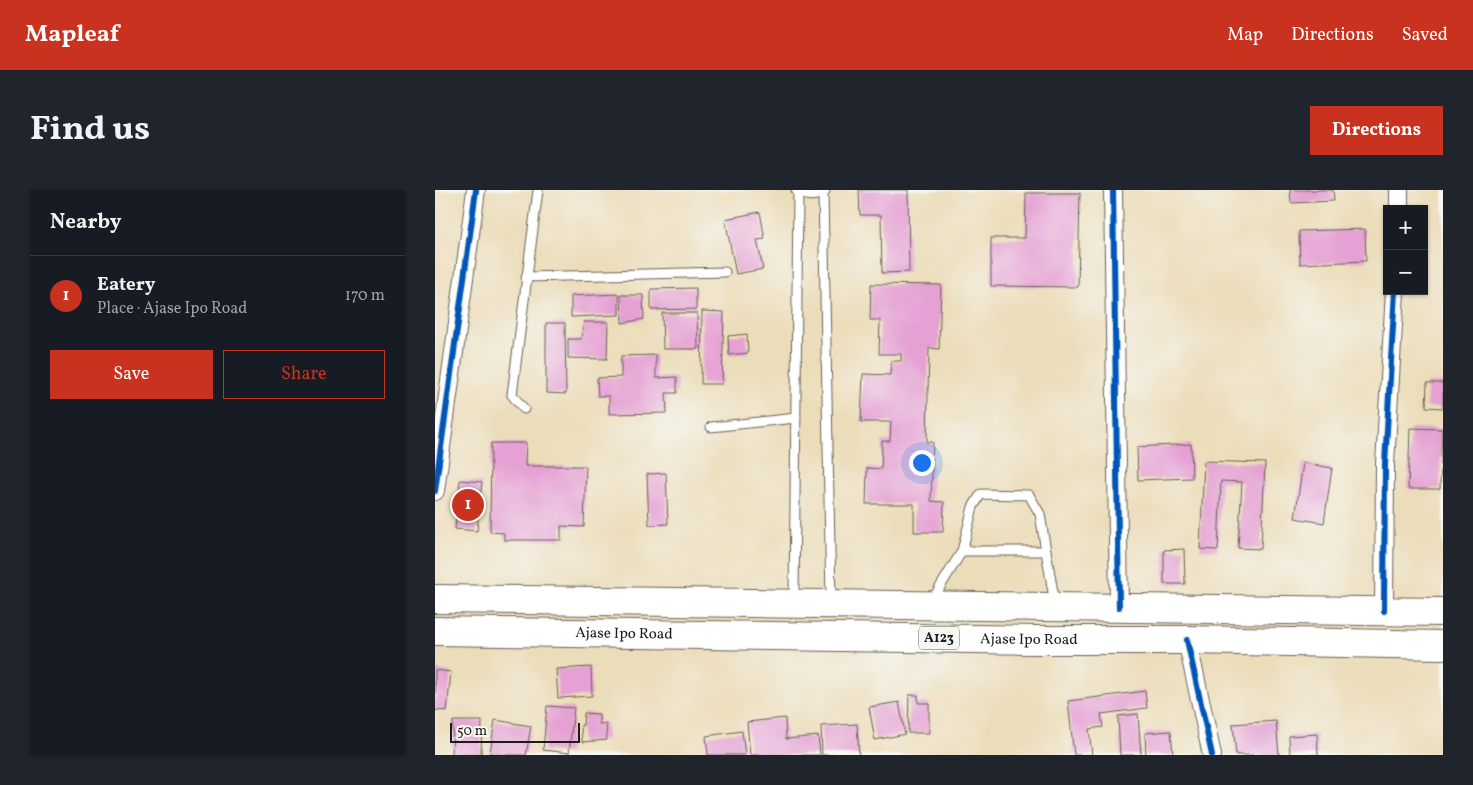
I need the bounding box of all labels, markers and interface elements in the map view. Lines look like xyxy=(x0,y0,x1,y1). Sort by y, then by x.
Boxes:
text: Mapleaf xyxy=(25,18,119,52)
text: Map xyxy=(1227,23,1263,48)
text: Directions xyxy=(1291,23,1374,48)
text: Saved xyxy=(1402,23,1448,48)
text: Find us xyxy=(30,106,150,154)
button: Directions xyxy=(1310,106,1443,155)
map controls xyxy=(1383,205,1428,295)
button: + xyxy=(1383,205,1428,250)
text: Nearby xyxy=(50,208,121,237)
button: − xyxy=(1383,250,1428,295)
text: Eatery xyxy=(97,272,155,298)
text: 1 xyxy=(63,285,69,307)
text: 170 m xyxy=(345,285,385,307)
text: Place · Ajase Ipo Road xyxy=(97,298,247,320)
button: Save xyxy=(50,350,213,399)
button: Share xyxy=(223,350,385,399)
your location xyxy=(909,450,935,476)
pin: 1 xyxy=(452,486,484,524)
street label: Ajase Ipo Road xyxy=(575,623,673,645)
road number: A123 xyxy=(919,626,959,649)
street label: Ajase Ipo Road xyxy=(980,629,1078,651)
scale bar xyxy=(450,720,580,743)
text: 50 m xyxy=(457,722,487,741)

